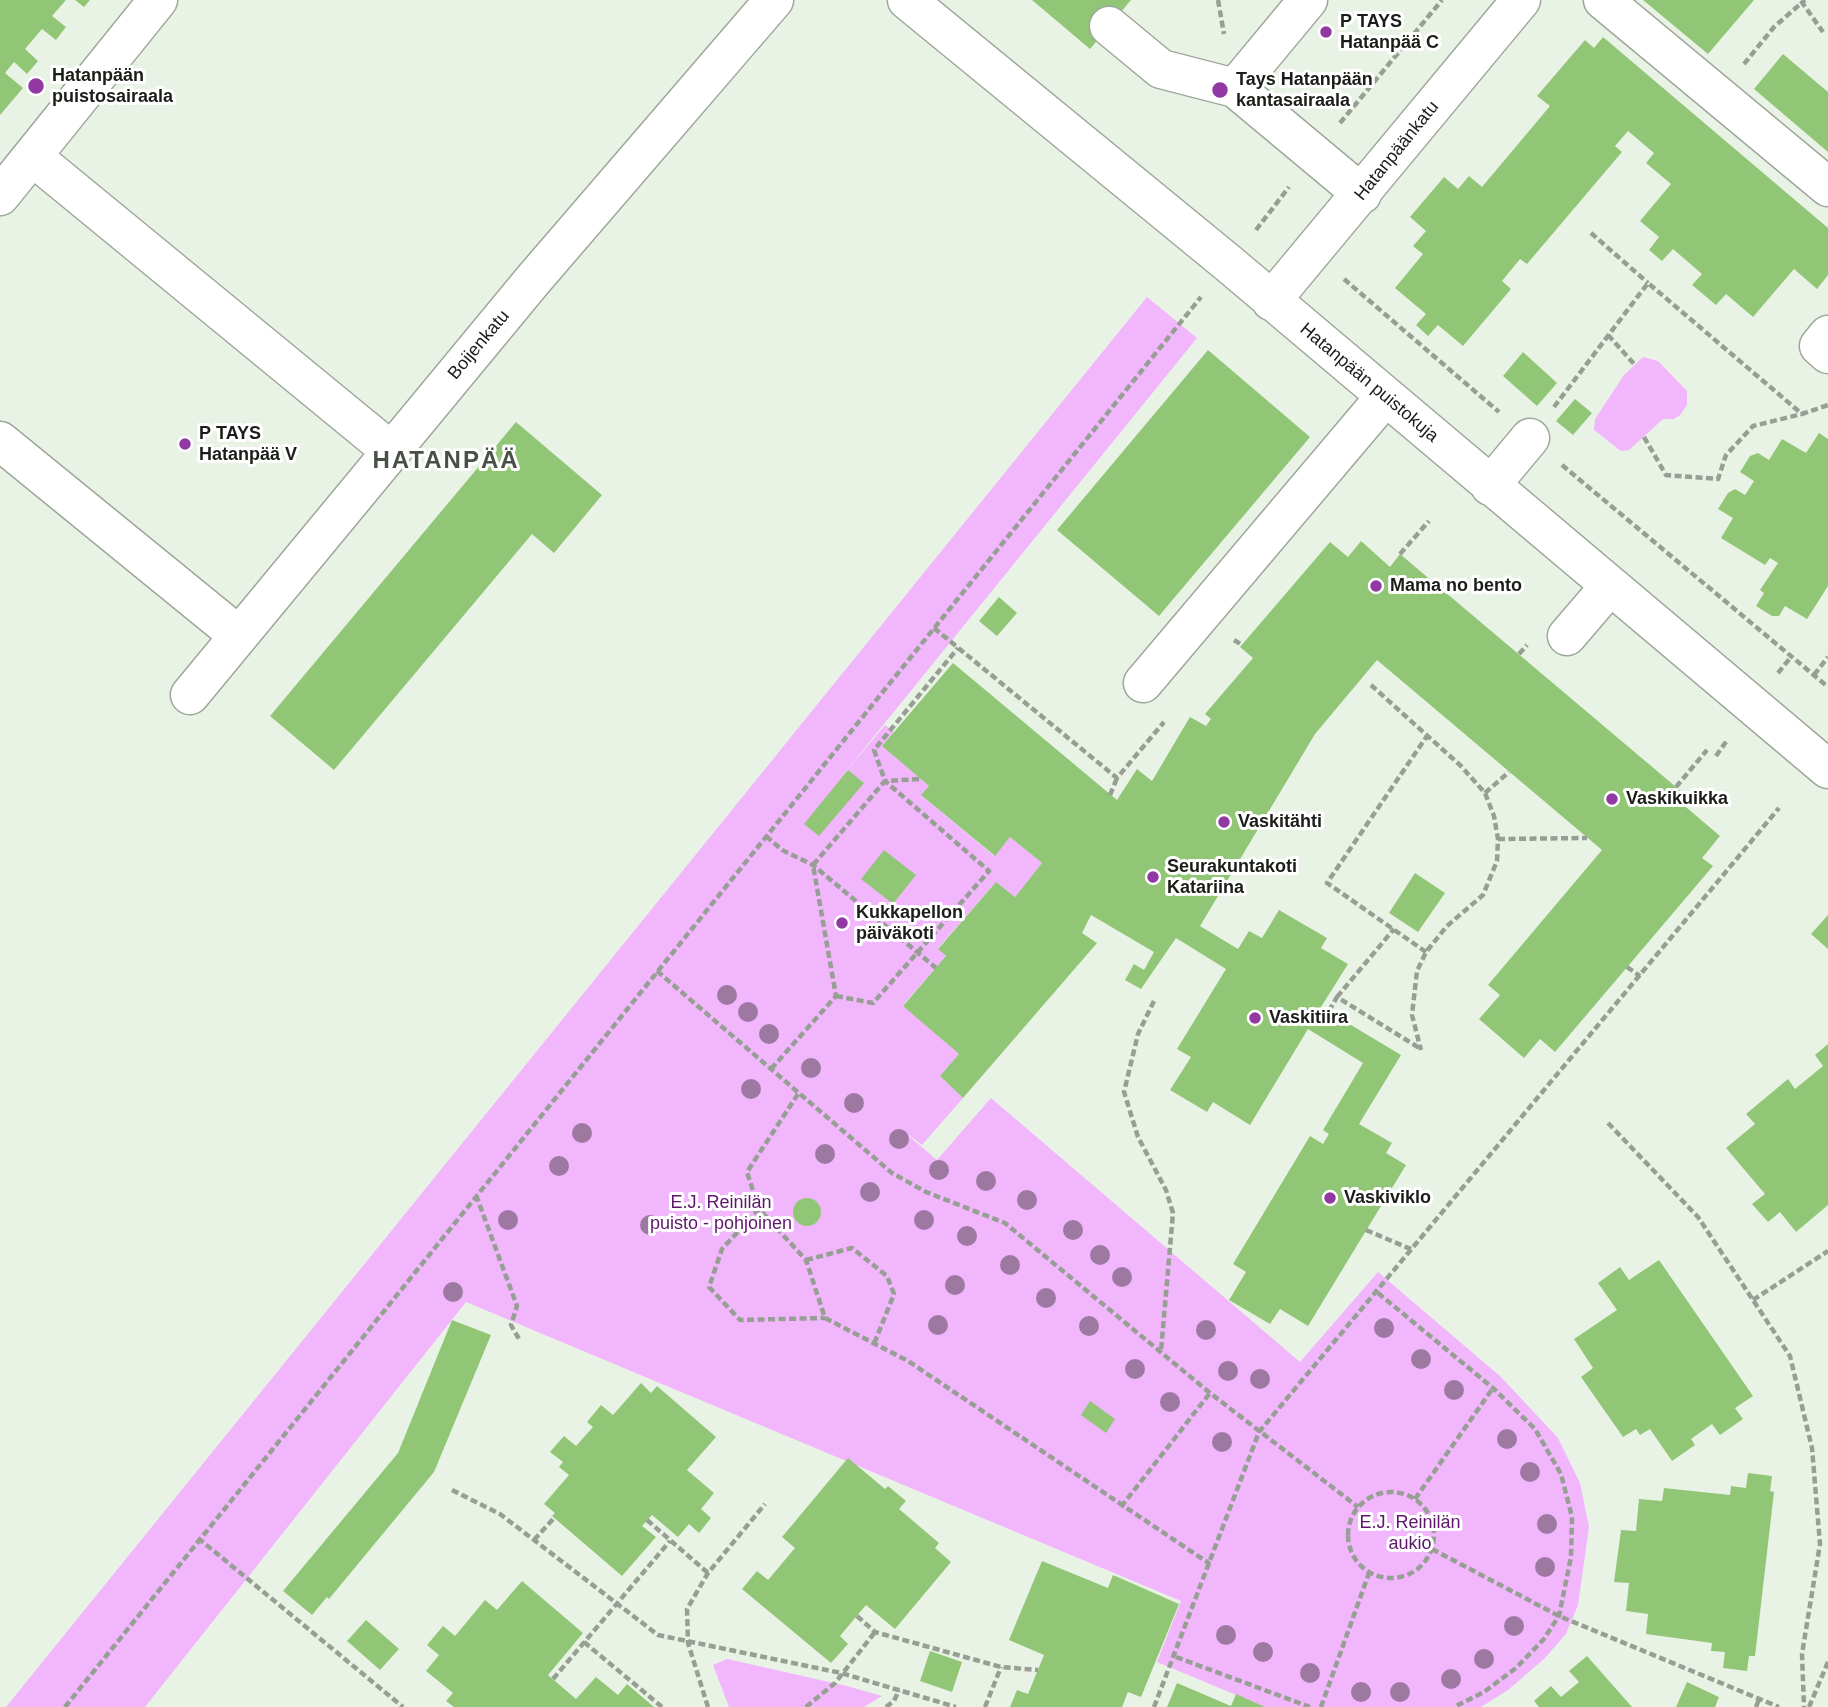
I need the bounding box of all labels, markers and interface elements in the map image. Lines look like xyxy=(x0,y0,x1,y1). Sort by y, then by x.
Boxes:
place label: P TAYS Hatanpää C xyxy=(1340,11,1439,54)
marker: P TAYS Hatanpää C xyxy=(1318,24,1334,40)
place label: Hatanpään puistosairaala xyxy=(52,65,173,108)
place label: Tays Hatanpään kantasairaala xyxy=(1236,69,1373,112)
marker: Hatanpään puistosairaala xyxy=(26,76,46,96)
marker: Tays Hatanpään kantasairaala xyxy=(1210,80,1230,100)
street label: Hatanpäänkatu xyxy=(1350,97,1444,205)
street label: Boijenkatu xyxy=(444,306,514,384)
street label: Hatanpään puistokuja xyxy=(1295,319,1443,447)
place label: P TAYS Hatanpää V xyxy=(199,423,297,466)
marker: P TAYS Hatanpää V xyxy=(177,436,193,452)
district label: HATANPÄÄ xyxy=(373,447,519,475)
place label: Mama no bento xyxy=(1390,575,1522,597)
marker: Mama no bento xyxy=(1368,578,1384,594)
place label: Vaskikuikka xyxy=(1626,788,1728,810)
marker: Vaskikuikka xyxy=(1604,791,1620,807)
place label: Vaskitähti xyxy=(1238,811,1322,833)
marker: Vaskitähti xyxy=(1216,814,1232,830)
place label: Seurakuntakoti Katariina xyxy=(1167,856,1297,898)
marker: Seurakuntakoti Katariina xyxy=(1145,869,1161,885)
place label: Kukkapellon päiväkoti xyxy=(856,902,963,944)
marker: Kukkapellon päiväkoti xyxy=(834,915,850,931)
place label: Vaskitiira xyxy=(1269,1007,1348,1029)
marker: Vaskitiira xyxy=(1247,1010,1263,1026)
place label: Vaskiviklo xyxy=(1344,1187,1431,1209)
marker: Vaskiviklo xyxy=(1322,1190,1338,1206)
park label: E.J. Reinilän puisto - pohjoinen xyxy=(650,1192,792,1234)
park label: E.J. Reinilän aukio xyxy=(1359,1512,1461,1554)

